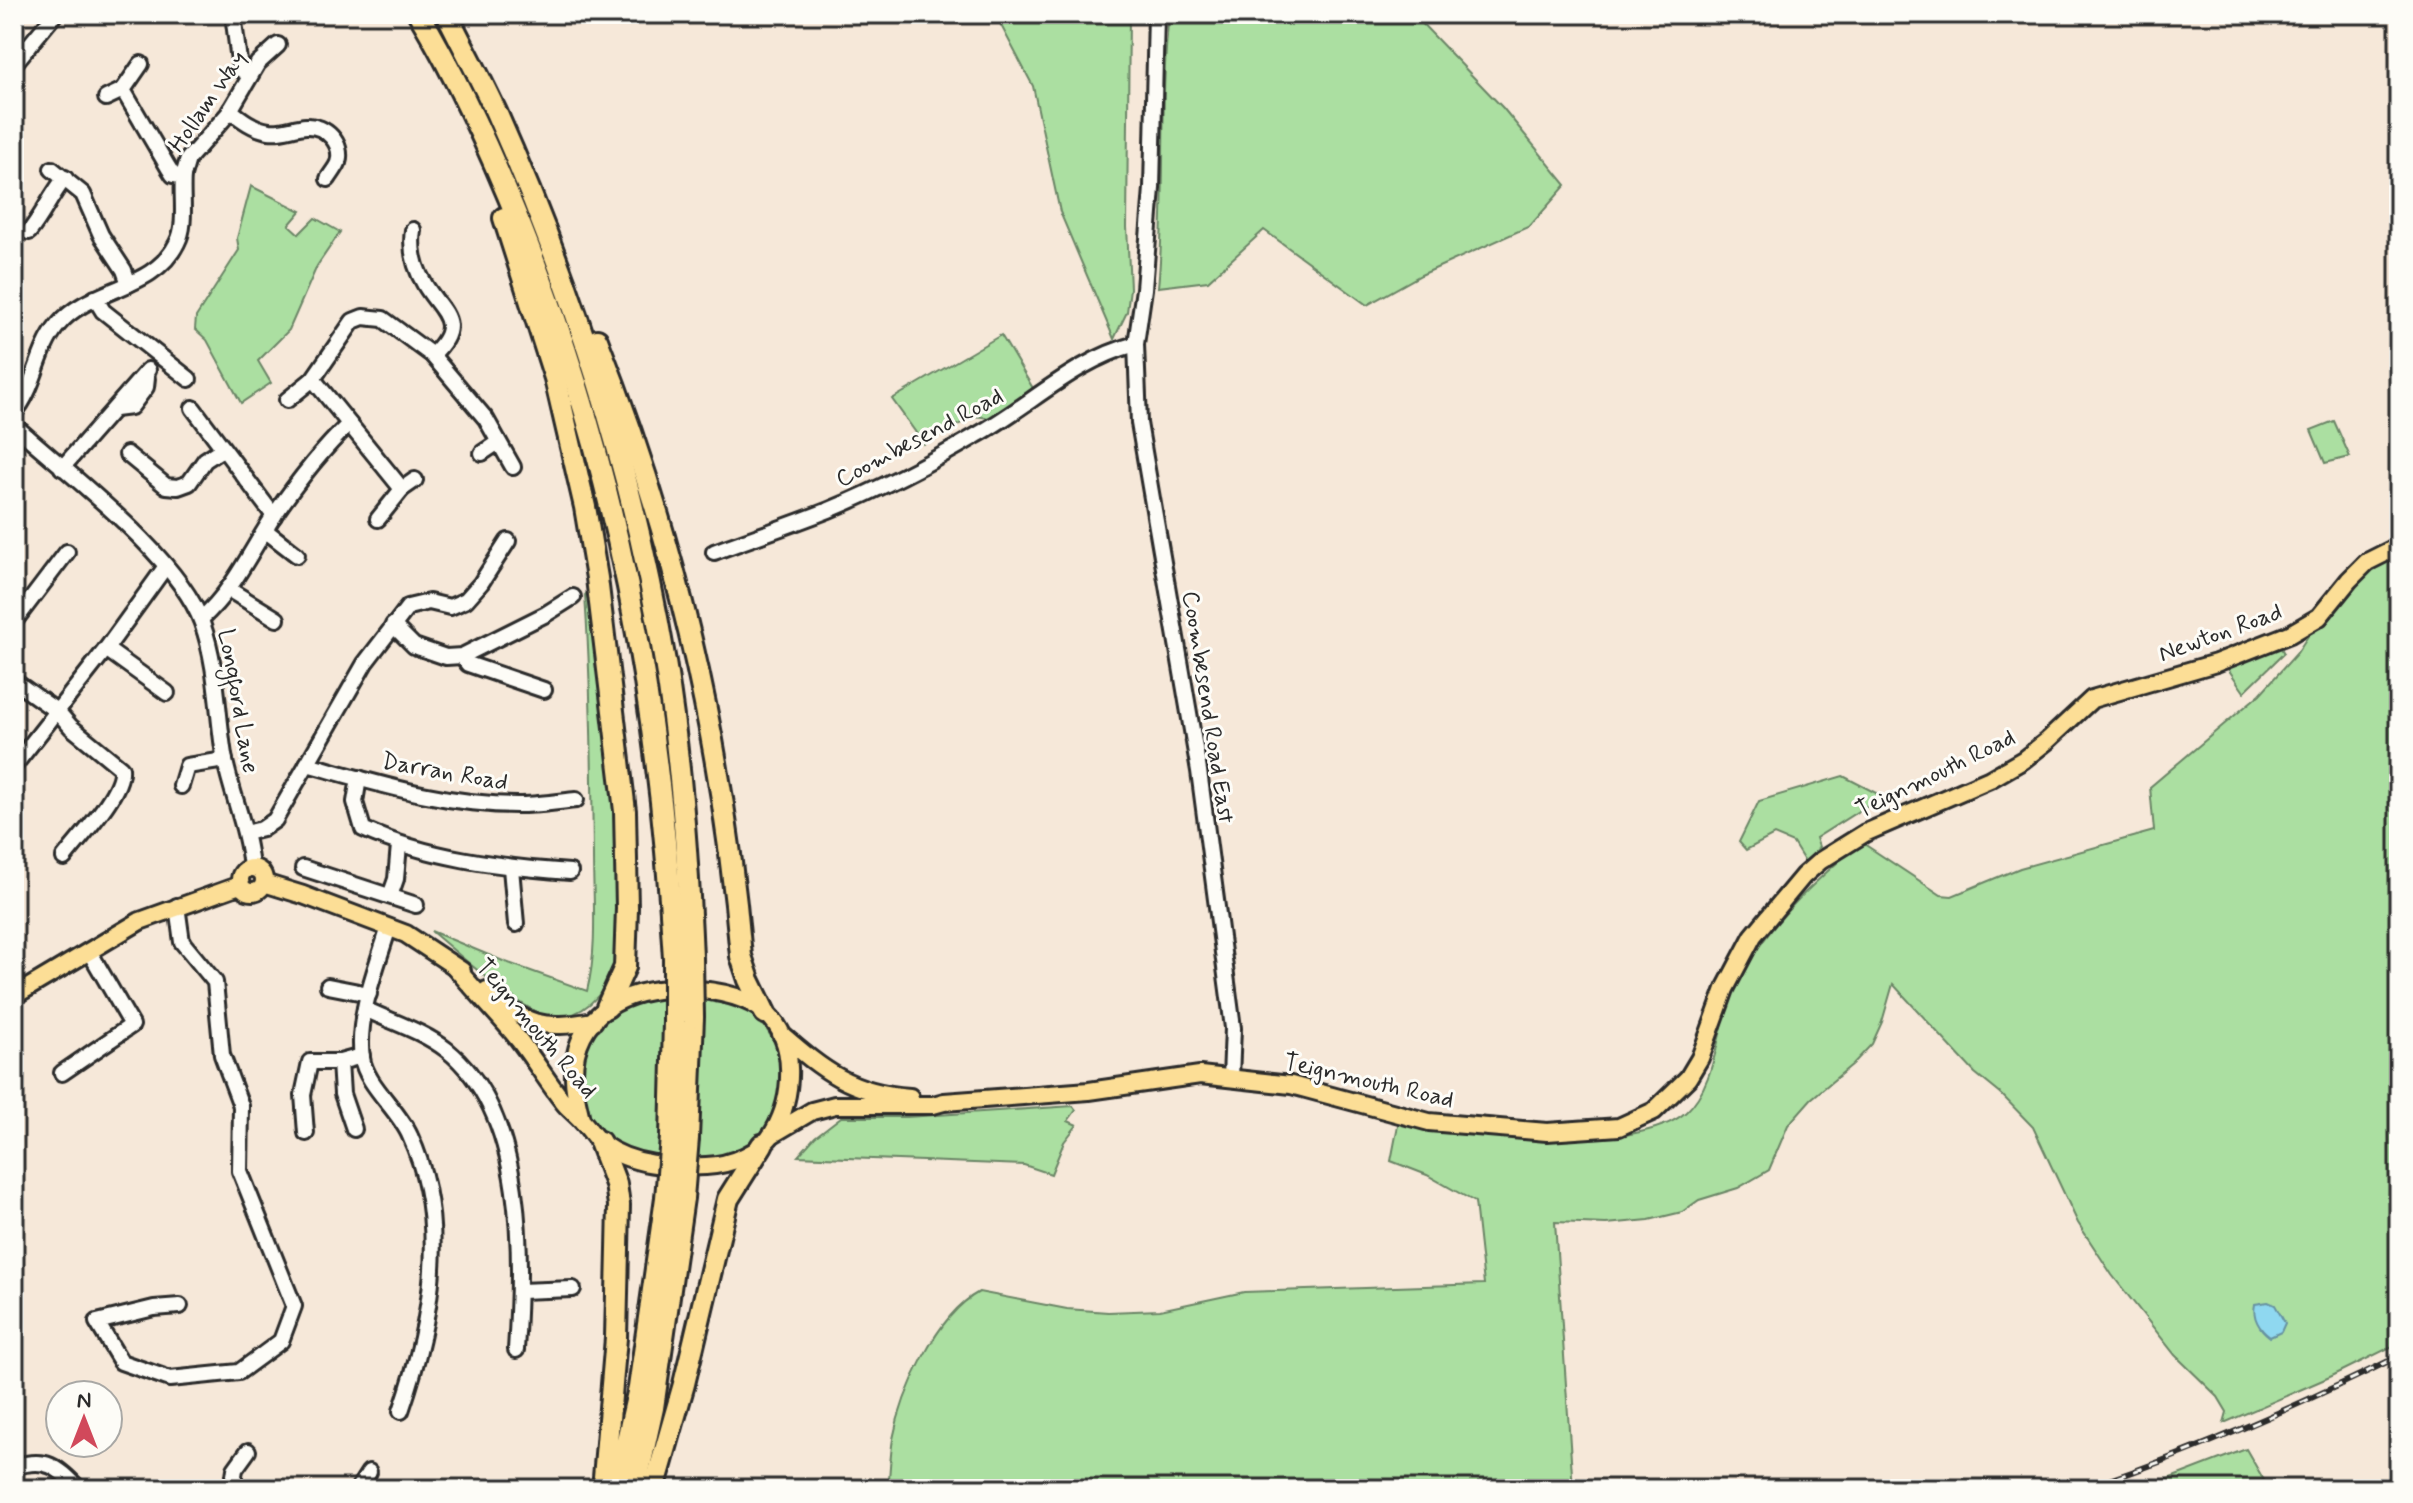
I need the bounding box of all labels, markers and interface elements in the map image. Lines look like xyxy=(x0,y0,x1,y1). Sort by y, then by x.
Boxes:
street label: Hollam Way xyxy=(162,45,255,159)
street label: Coombesend Road xyxy=(831,381,1009,496)
street label: Coombesend Road East xyxy=(1174,589,1241,826)
street label: Newton Road xyxy=(2154,597,2287,670)
street label: Longford Lane xyxy=(208,627,265,776)
street label: Teignmouth Road xyxy=(1851,722,2021,826)
street label: Darran Road xyxy=(379,746,510,799)
street label: Teignmouth Road xyxy=(468,952,604,1106)
street label: Teignmouth Road xyxy=(1280,1047,1457,1116)
north arrow xyxy=(44,1379,124,1459)
text: N xyxy=(77,1387,91,1415)

